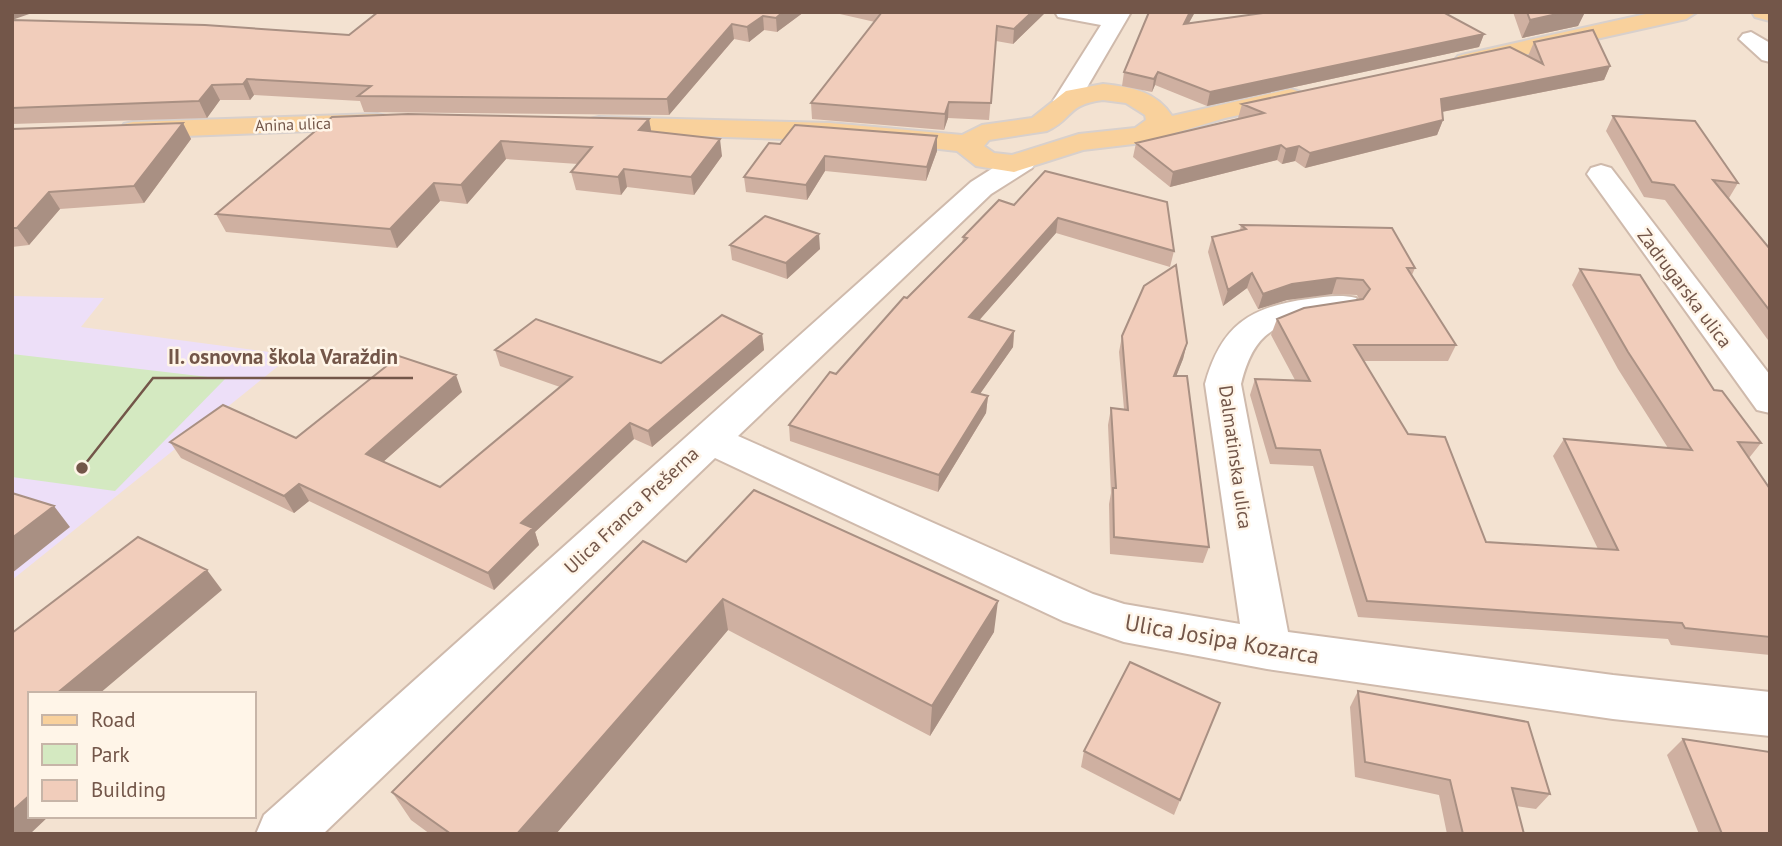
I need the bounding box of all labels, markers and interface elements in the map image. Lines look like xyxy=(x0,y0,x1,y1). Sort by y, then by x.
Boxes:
street label: Anina ulica xyxy=(255,113,331,135)
street label: Zadrugarska ulica xyxy=(1632,224,1738,352)
callout: II. osnovna škola Varaždin xyxy=(153,336,413,378)
text: II. osnovna škola Varaždin xyxy=(168,343,398,370)
street label: Dalmatinska ulica xyxy=(1214,384,1258,530)
street label: Ulica Franca Prešerna xyxy=(559,441,703,579)
street label: Ulica Josipa Kozarca xyxy=(1123,607,1322,670)
legend xyxy=(28,692,256,818)
text: Road xyxy=(91,706,135,733)
text: Park xyxy=(91,741,130,768)
text: Building xyxy=(91,776,166,803)

